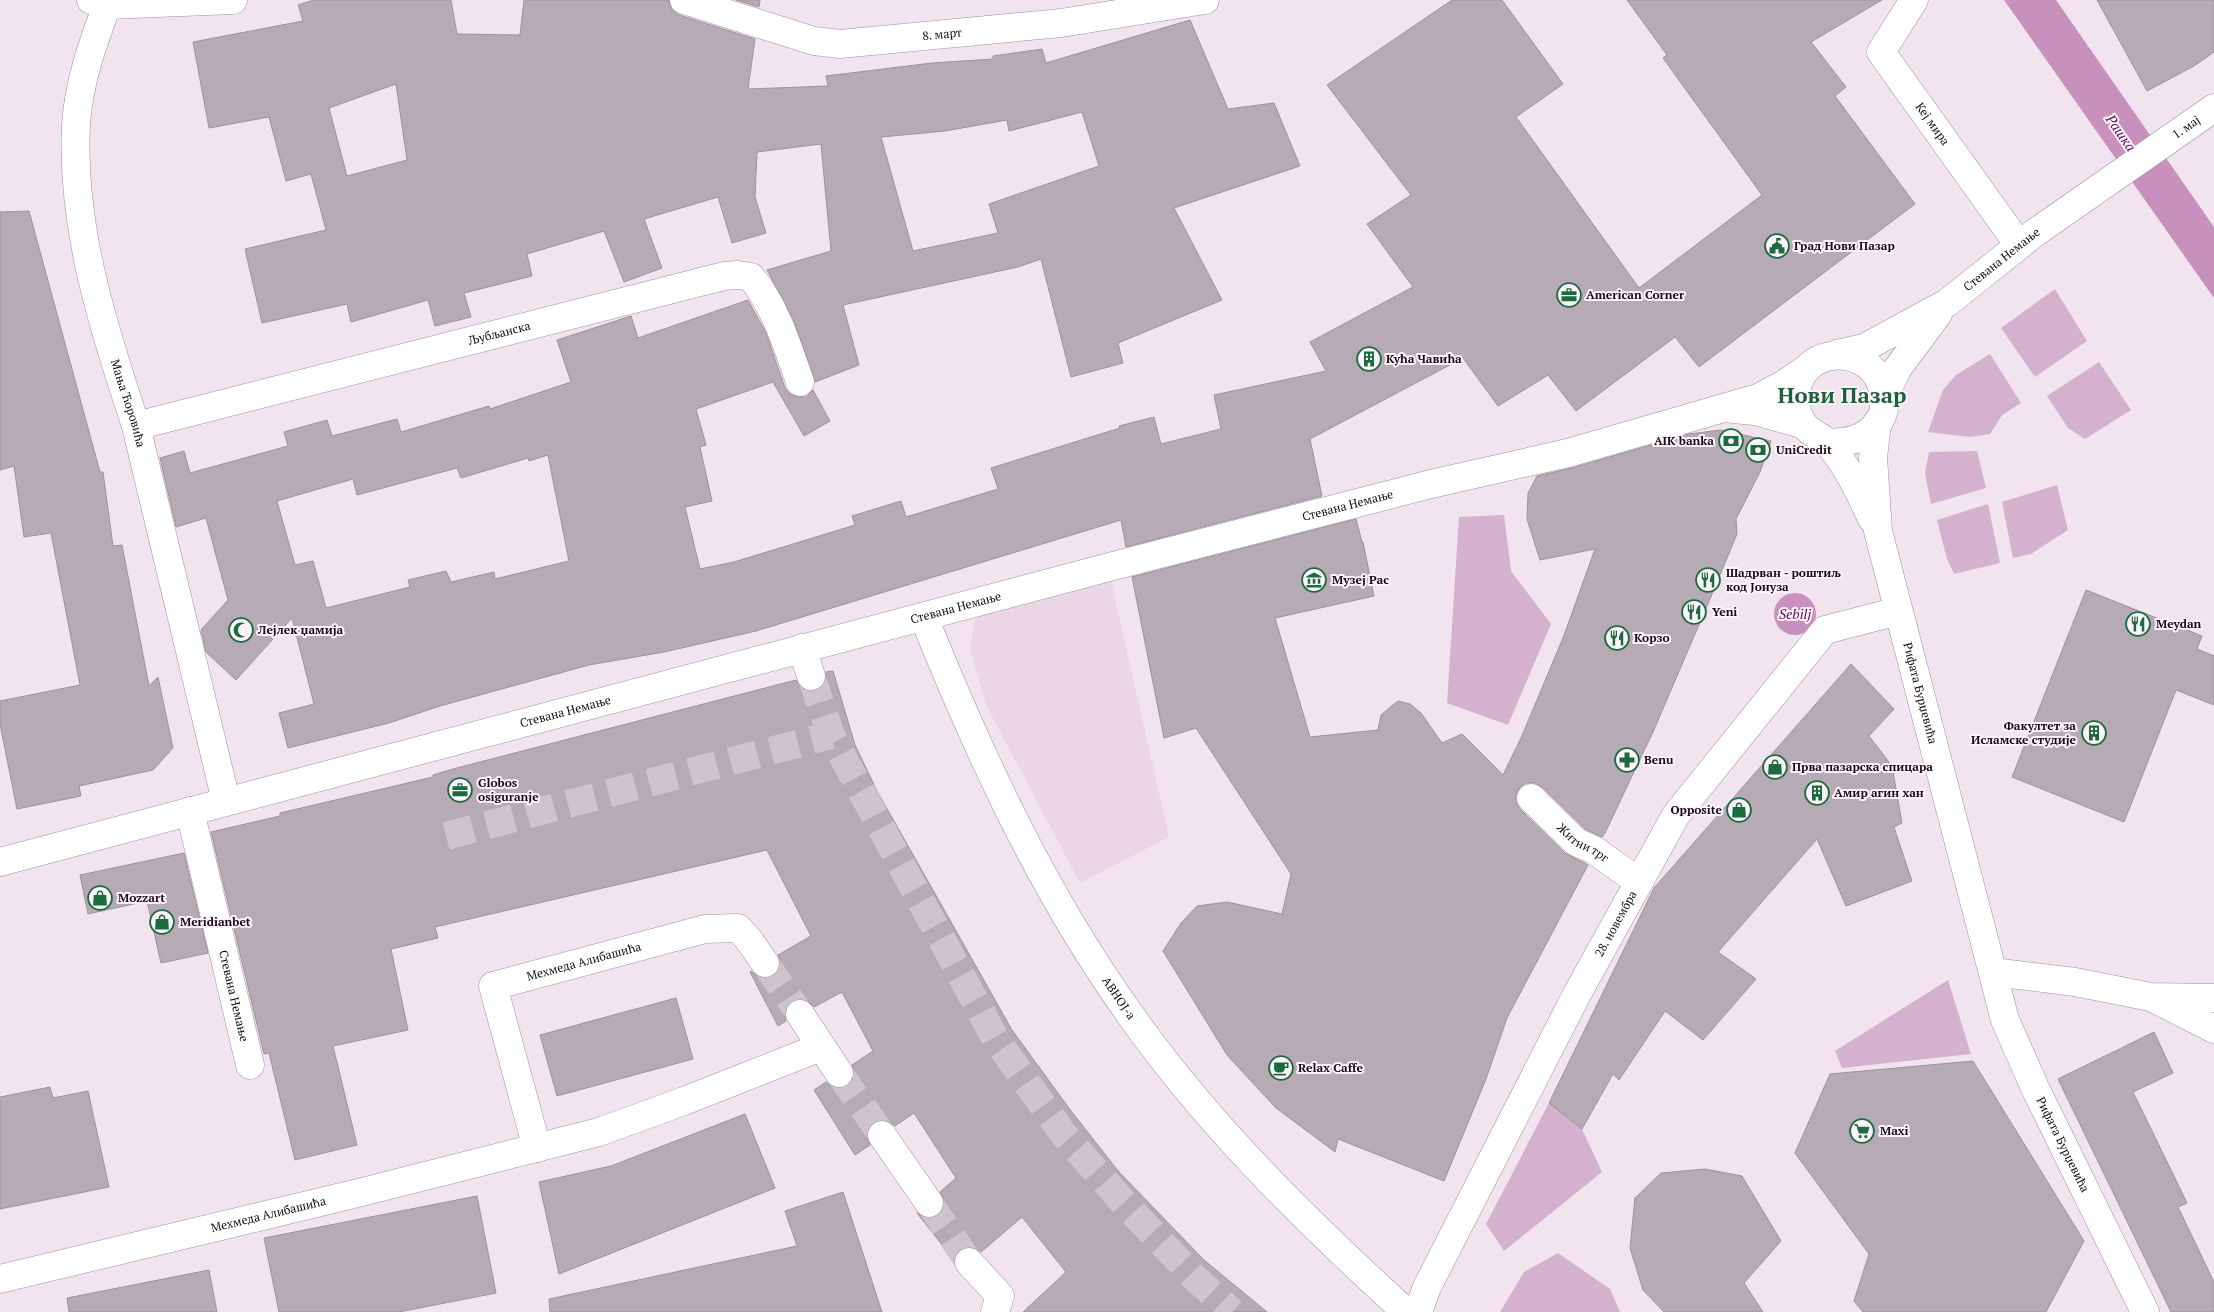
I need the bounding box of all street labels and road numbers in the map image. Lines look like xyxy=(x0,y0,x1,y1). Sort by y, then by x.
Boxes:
street label: 8. март xyxy=(922,24,962,43)
street label: Кеј мира xyxy=(1913,99,1953,148)
street label: 1. мај xyxy=(2169,112,2203,142)
street label: Стевана Немање xyxy=(1960,224,2043,294)
street label: Љубљанска xyxy=(466,318,532,348)
street label: Мања Ћоровића xyxy=(108,357,149,449)
street label: Стевана Немање xyxy=(1300,486,1395,524)
street label: Стевана Немање xyxy=(909,588,1003,627)
street label: Рифата Бурџевића xyxy=(1900,641,1941,745)
street label: Стевана Немање xyxy=(518,692,612,730)
street label: Житни трг xyxy=(1554,820,1612,865)
street label: 28. новембра xyxy=(1591,888,1640,959)
street label: Мехмеда Алибашића xyxy=(525,939,643,984)
street label: Стевана Немање xyxy=(216,949,252,1043)
street label: АВНОЈ-а xyxy=(1099,974,1139,1022)
street label: Рифата Бурџевића xyxy=(2034,1094,2093,1194)
street label: Мехмеда Алибашића xyxy=(209,1193,327,1235)

